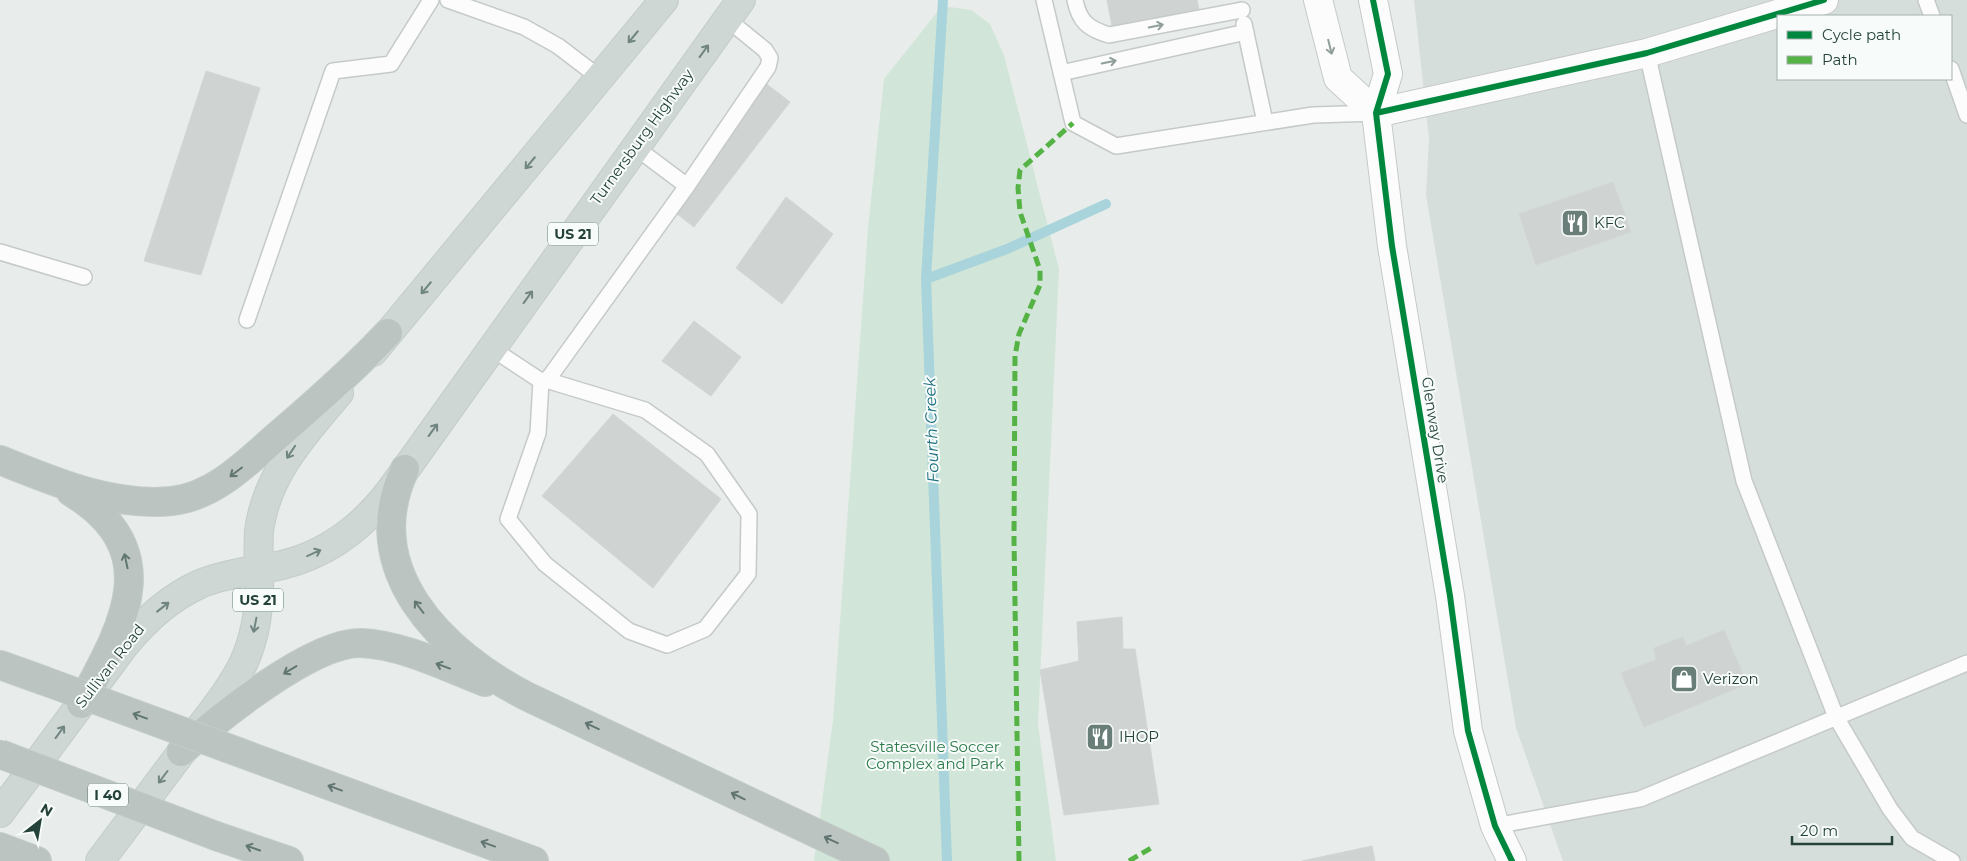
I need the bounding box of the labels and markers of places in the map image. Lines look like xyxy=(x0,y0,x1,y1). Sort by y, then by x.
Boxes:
restaurant icon: KFC xyxy=(1560,208,1590,238)
place label: KFC xyxy=(1594,213,1625,232)
shop icon: Verizon xyxy=(1669,664,1699,694)
place label: Verizon xyxy=(1703,669,1759,688)
restaurant icon: IHOP xyxy=(1085,722,1115,752)
place label: IHOP xyxy=(1119,727,1159,746)

